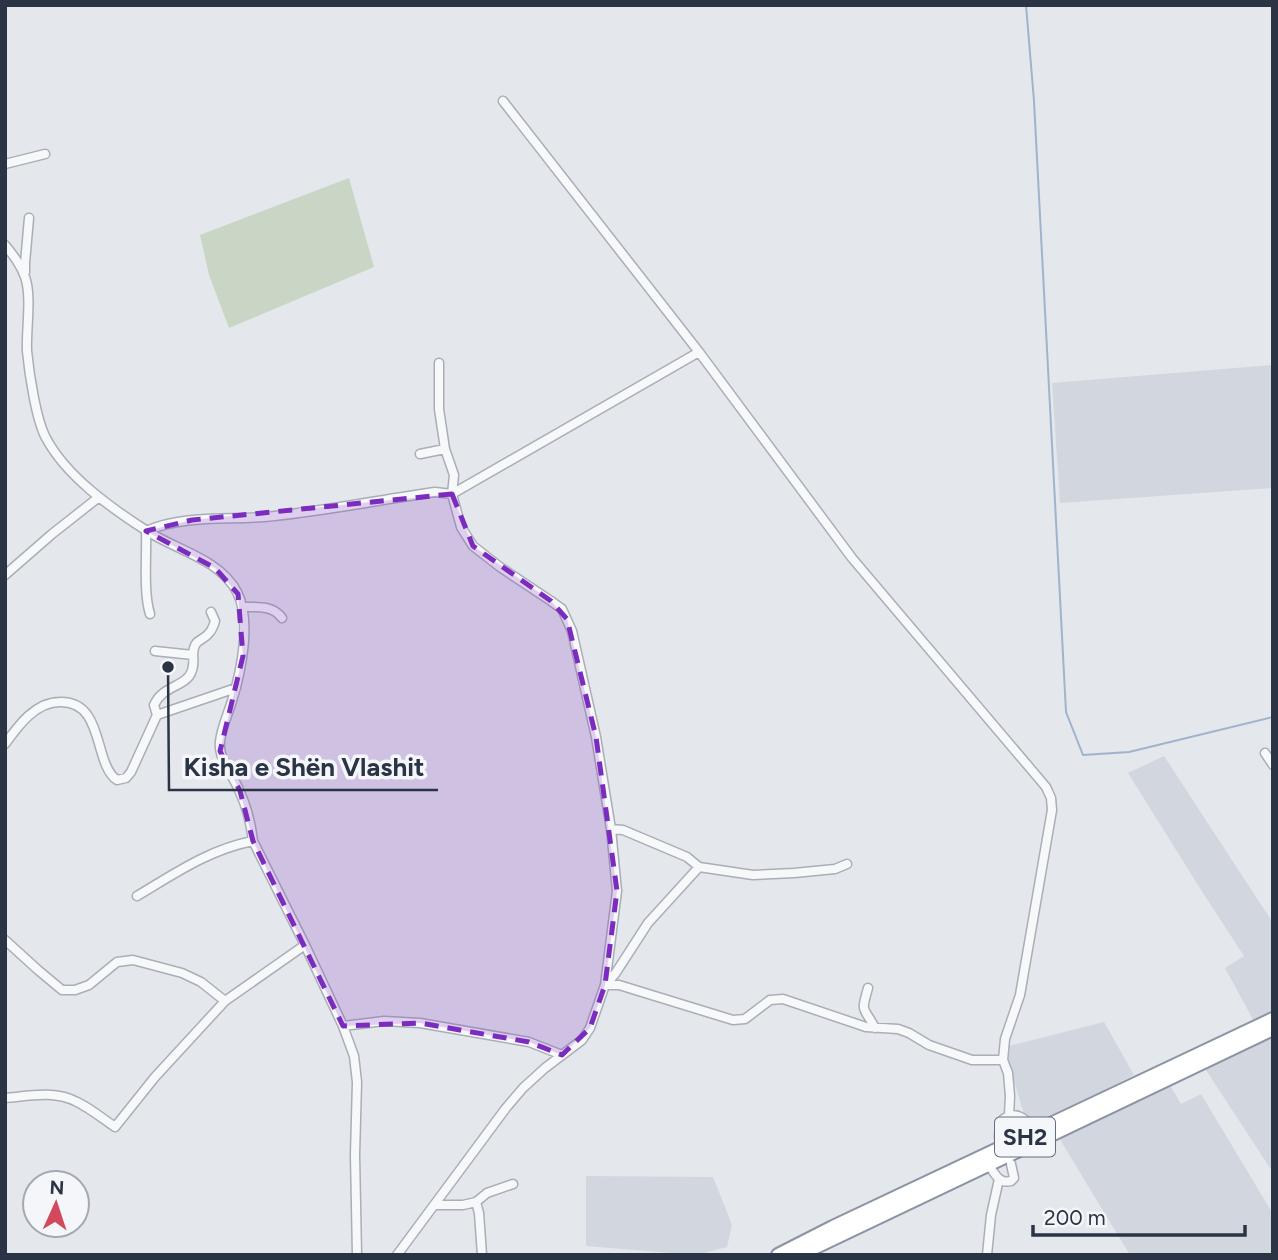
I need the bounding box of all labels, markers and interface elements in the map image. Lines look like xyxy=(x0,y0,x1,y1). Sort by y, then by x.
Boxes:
callout: Kisha e Shën Vlashit xyxy=(169,743,438,790)
text: Kisha e Shën Vlashit xyxy=(184,751,424,783)
road number: SH2 xyxy=(995,1118,1055,1156)
north arrow xyxy=(21,1169,91,1239)
text: N xyxy=(49,1176,65,1199)
scale bar xyxy=(1033,1194,1245,1238)
text: 200 m xyxy=(1044,1205,1106,1230)

